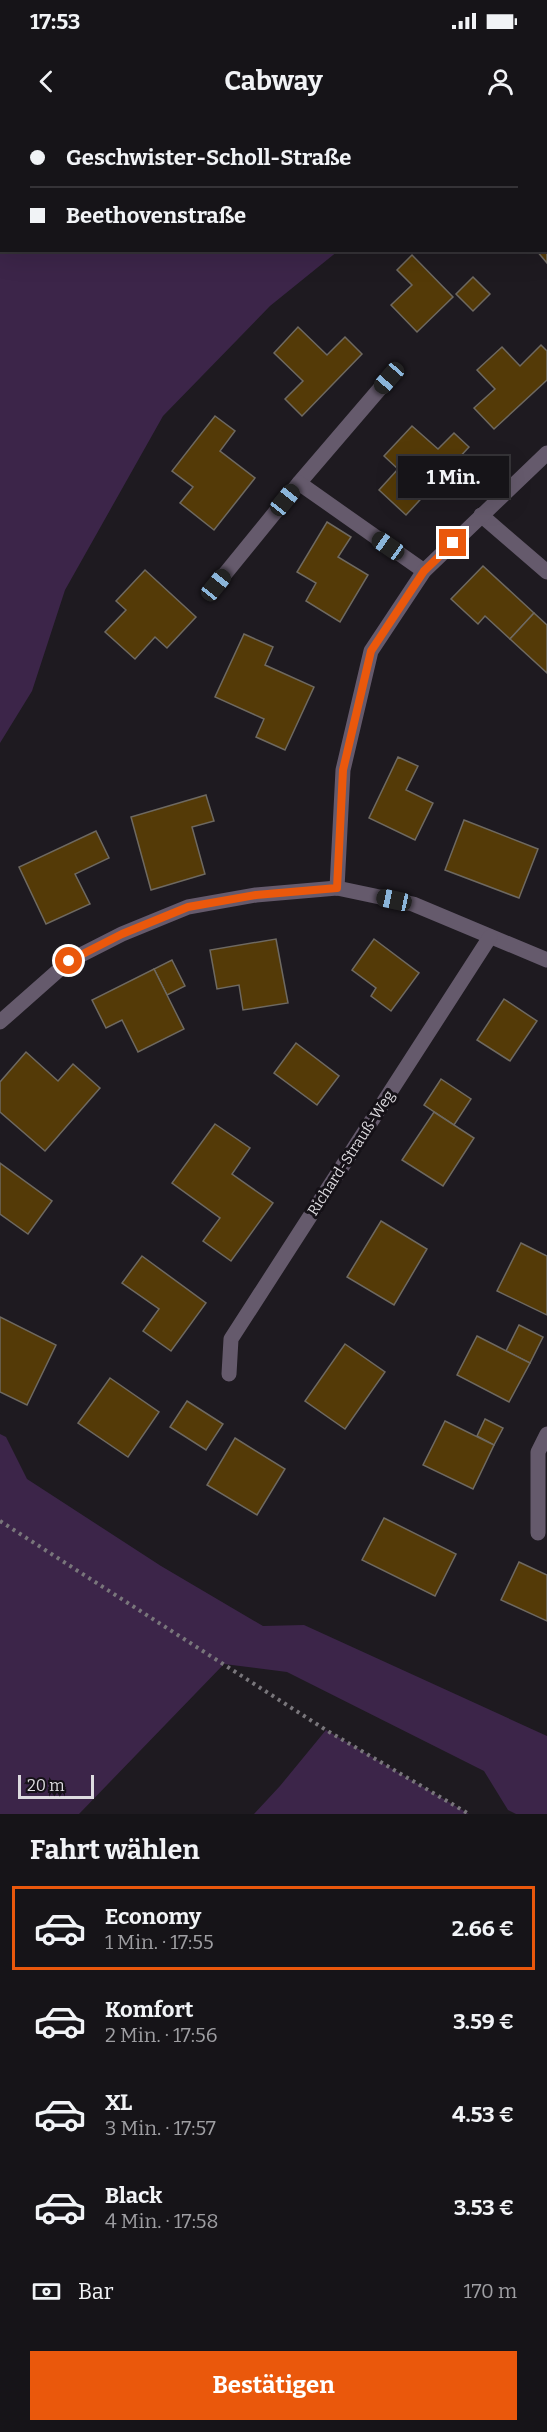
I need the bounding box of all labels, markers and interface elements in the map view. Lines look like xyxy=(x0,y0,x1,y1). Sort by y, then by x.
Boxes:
text: 17:53 xyxy=(30,8,80,35)
icon: back xyxy=(30,65,63,98)
text: Cabway xyxy=(224,65,323,97)
icon: person xyxy=(484,65,517,98)
text: Geschwister-Scholl-Straße xyxy=(66,144,351,171)
text: Beethovenstraße xyxy=(66,202,246,229)
car xyxy=(370,359,408,397)
callout: 1 Min. xyxy=(398,456,508,498)
text: 1 Min. xyxy=(427,465,480,489)
car xyxy=(267,480,303,520)
car xyxy=(368,528,408,564)
route end xyxy=(439,529,466,556)
car xyxy=(198,565,234,605)
car xyxy=(375,887,413,913)
route start xyxy=(55,947,82,974)
street label: Richard-Strauß-Weg xyxy=(304,1087,398,1219)
scale bar xyxy=(18,1772,94,1800)
text: 20 m xyxy=(27,1776,64,1795)
text: Fahrt wählen xyxy=(30,1834,200,1866)
icon: car xyxy=(33,1901,87,1955)
text: Economy xyxy=(105,1903,201,1930)
text: 2.66 € xyxy=(452,1915,514,1942)
text: 1 Min. · 17:55 xyxy=(105,1930,214,1954)
icon: car xyxy=(33,1994,87,2048)
text: Komfort xyxy=(105,1996,194,2023)
text: 3.59 € xyxy=(453,2008,514,2035)
text: 2 Min. · 17:56 xyxy=(105,2023,218,2047)
icon: car xyxy=(33,2087,87,2141)
text: XL xyxy=(105,2089,132,2116)
text: 4.53 € xyxy=(452,2101,514,2128)
text: 3 Min. · 17:57 xyxy=(105,2116,216,2140)
icon: car xyxy=(33,2180,87,2234)
text: Black xyxy=(105,2182,162,2209)
text: 3.53 € xyxy=(454,2194,514,2221)
text: 4 Min. · 17:58 xyxy=(105,2209,219,2233)
icon: cash xyxy=(30,2275,63,2308)
text: Bar xyxy=(78,2278,113,2305)
text: 170 m xyxy=(464,2279,517,2303)
button: Bestätigen xyxy=(30,2351,517,2420)

